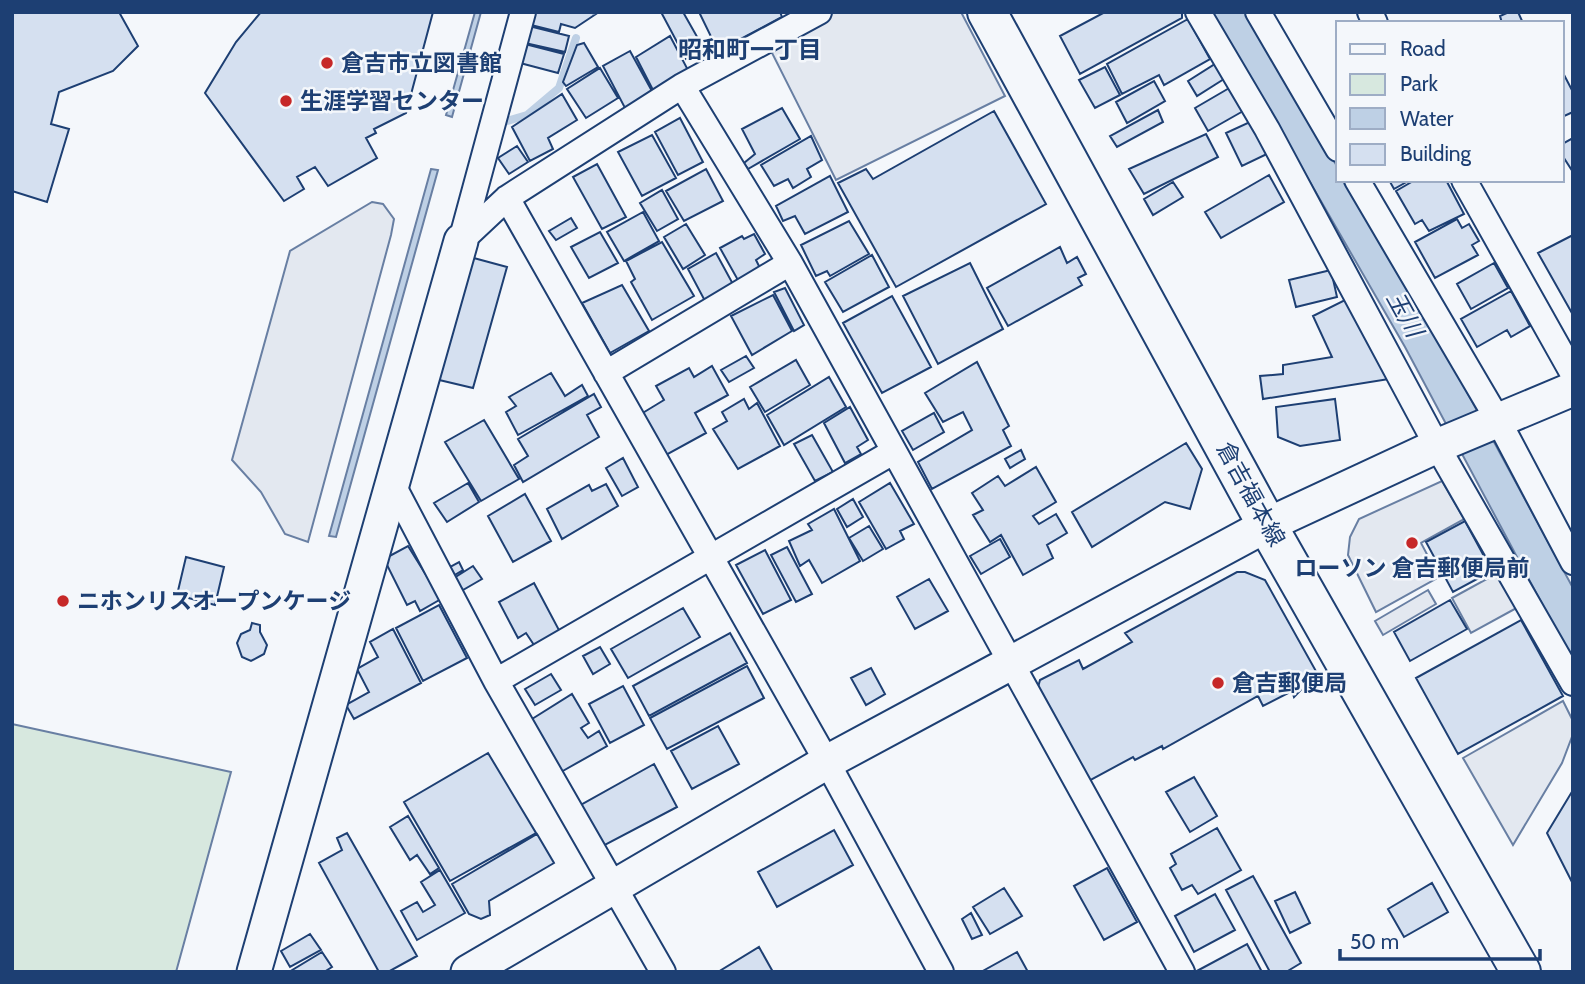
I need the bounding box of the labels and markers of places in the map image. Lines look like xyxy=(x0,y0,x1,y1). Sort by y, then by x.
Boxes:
place label: 倉吉市立図書館 xyxy=(341,49,502,77)
marker: 倉吉市立図書館 xyxy=(319,55,335,71)
place label: 生涯学習センター xyxy=(300,87,484,115)
marker: 生涯学習センター xyxy=(278,93,294,109)
marker: ローソン 倉吉郵便局前 xyxy=(1404,535,1420,551)
place label: ローソン 倉吉郵便局前 xyxy=(1294,554,1530,582)
place label: ニホンリスオープンケージ xyxy=(77,587,351,615)
marker: ニホンリスオープンケージ xyxy=(55,593,71,609)
place label: 倉吉郵便局 xyxy=(1232,669,1347,697)
marker: 倉吉郵便局 xyxy=(1210,675,1226,691)

